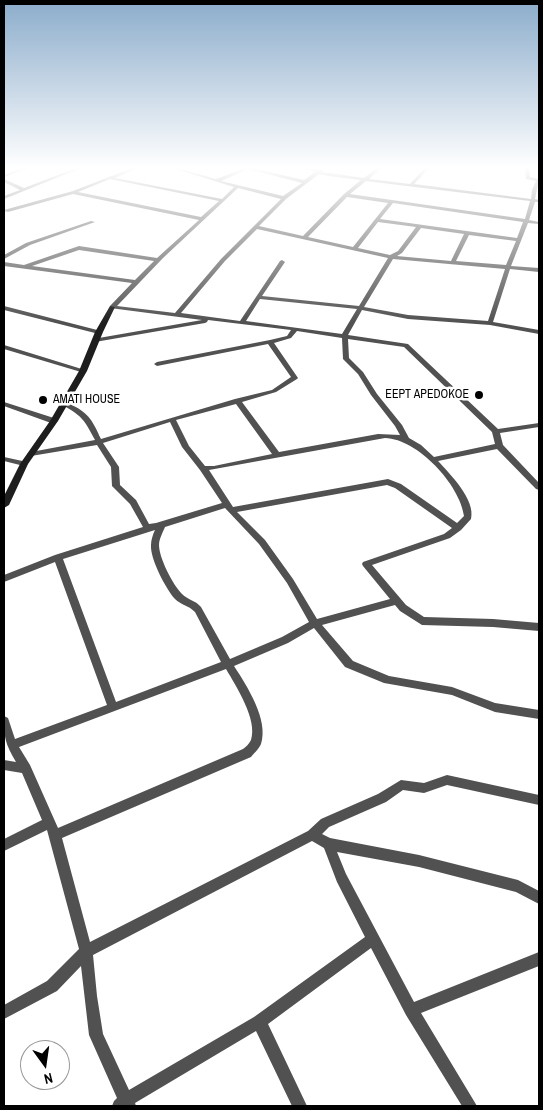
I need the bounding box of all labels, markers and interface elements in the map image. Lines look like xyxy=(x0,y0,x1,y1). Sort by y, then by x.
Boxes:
place label: EEPT APEDOKOE xyxy=(385,388,469,402)
marker: EEPT APEDOKOE xyxy=(473,389,485,401)
place label: AMATI HOUSE xyxy=(53,393,120,407)
marker: AMATI HOUSE xyxy=(37,394,49,406)
north arrow xyxy=(20,1040,70,1090)
text: N xyxy=(42,1069,55,1088)

